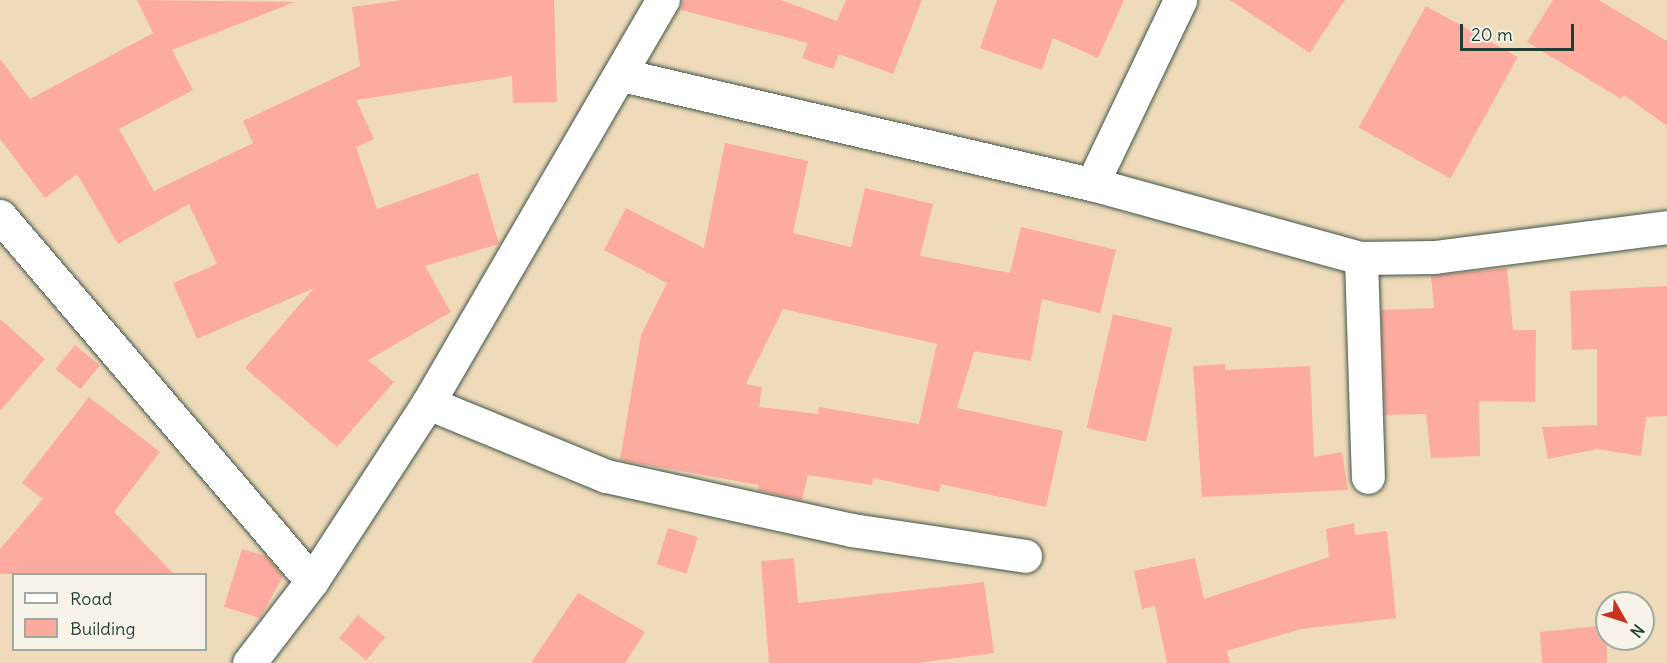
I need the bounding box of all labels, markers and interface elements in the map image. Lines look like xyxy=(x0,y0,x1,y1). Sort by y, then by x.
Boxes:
scale bar xyxy=(1463,12,1577,50)
text: 20 m xyxy=(1471,23,1513,46)
legend xyxy=(12,573,207,651)
text: Road xyxy=(70,587,112,610)
north arrow xyxy=(1595,591,1655,651)
text: Building xyxy=(70,617,135,640)
text: N xyxy=(1626,620,1649,642)

